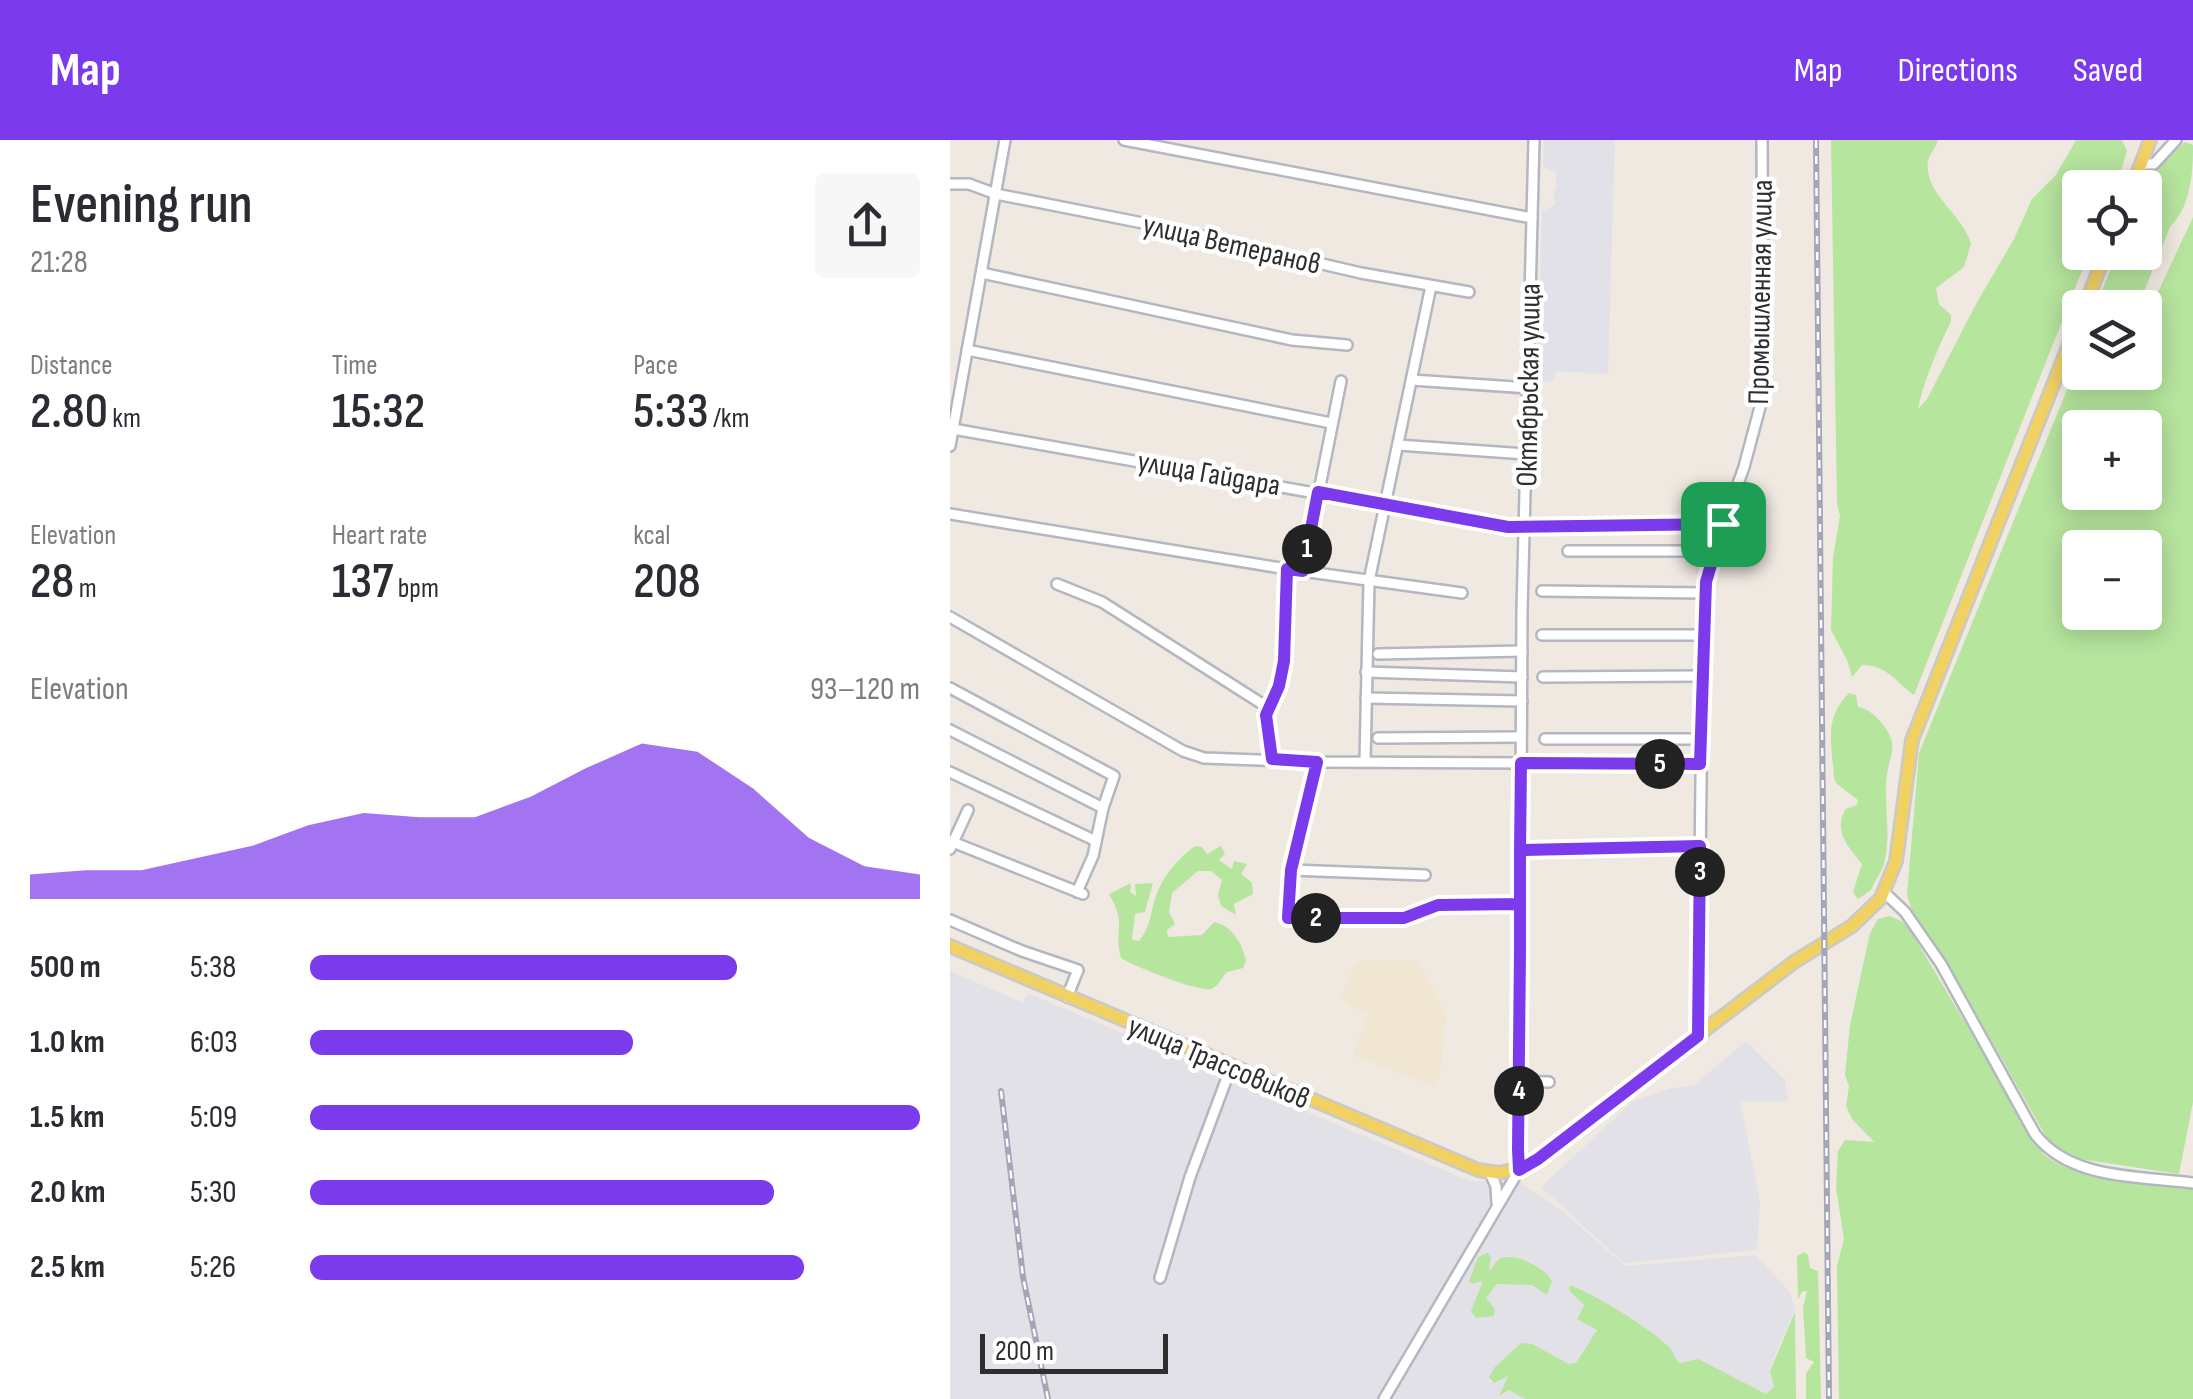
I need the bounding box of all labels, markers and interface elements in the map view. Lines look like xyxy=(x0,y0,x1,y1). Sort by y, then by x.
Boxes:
text: Map xyxy=(50,42,121,99)
text: Map xyxy=(1794,49,1843,92)
text: Directions xyxy=(1898,49,2018,92)
text: Saved xyxy=(2073,49,2143,92)
map controls xyxy=(2062,170,2162,630)
button: locate xyxy=(2062,170,2162,270)
text: Evening run xyxy=(30,172,253,239)
button: share xyxy=(815,173,920,278)
street label: Промышленная улица xyxy=(1741,179,1781,405)
street label: улица Ветеранов xyxy=(1139,207,1324,283)
text: 21:28 xyxy=(30,243,88,282)
street label: Октябрьская улица xyxy=(1509,283,1549,487)
button: layers xyxy=(2062,290,2162,390)
text: Distance xyxy=(30,349,113,382)
text: Time xyxy=(332,349,377,382)
text: Pace xyxy=(633,349,678,382)
text: 2.80 xyxy=(30,382,108,442)
text: 15:32 xyxy=(332,382,425,442)
text: 5:33 xyxy=(633,382,709,442)
text: km xyxy=(108,402,141,435)
text: /km xyxy=(709,402,749,435)
button: + xyxy=(2062,410,2162,510)
street label: улица Гайдара xyxy=(1135,444,1283,504)
pin xyxy=(1681,482,1766,567)
icon: arrive xyxy=(1696,497,1751,552)
text: Elevation xyxy=(30,519,116,552)
text: Heart rate xyxy=(332,519,427,552)
text: kcal xyxy=(633,519,670,552)
pin: 1 xyxy=(1282,524,1332,574)
button: − xyxy=(2062,530,2162,630)
text: 1 xyxy=(1302,532,1312,565)
text: 28 xyxy=(30,552,74,612)
text: 137 xyxy=(332,552,393,612)
text: 208 xyxy=(633,552,701,612)
text: m xyxy=(74,572,97,605)
text: bpm xyxy=(393,572,439,605)
text: Elevation xyxy=(30,670,129,709)
text: 93–120 m xyxy=(810,670,920,709)
pin: 5 xyxy=(1635,739,1685,789)
text: 5 xyxy=(1654,747,1666,780)
pin: 3 xyxy=(1675,847,1725,897)
text: 3 xyxy=(1694,855,1706,888)
pin: 2 xyxy=(1291,893,1341,943)
text: 2 xyxy=(1310,901,1322,934)
text: 500 m xyxy=(30,948,101,987)
text: 5:38 xyxy=(190,948,236,987)
street label: улица Трассовиков xyxy=(1122,1008,1315,1117)
text: 1.0 km xyxy=(30,1023,105,1062)
text: 6:03 xyxy=(190,1023,238,1062)
pin: 4 xyxy=(1494,1066,1544,1116)
text: 4 xyxy=(1512,1074,1526,1107)
text: 1.5 km xyxy=(30,1098,104,1137)
text: 5:09 xyxy=(190,1098,237,1137)
text: 2.0 km xyxy=(30,1173,106,1212)
text: 5:30 xyxy=(190,1173,237,1212)
text: 2.5 km xyxy=(30,1248,105,1287)
text: 5:26 xyxy=(190,1248,236,1287)
scale bar xyxy=(980,1329,1168,1374)
text: 200 m xyxy=(995,1335,1054,1368)

